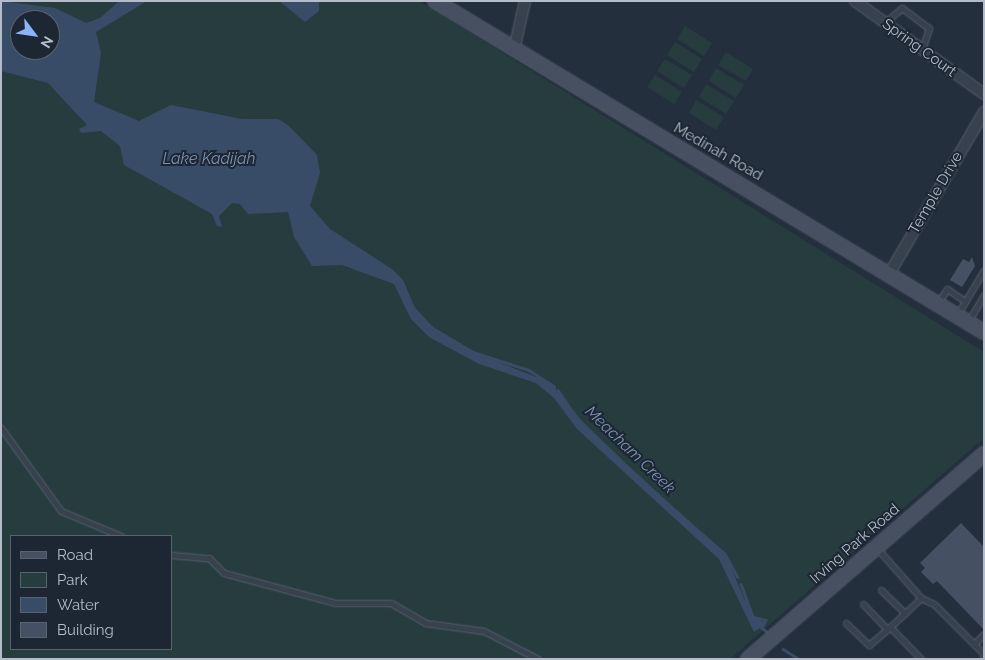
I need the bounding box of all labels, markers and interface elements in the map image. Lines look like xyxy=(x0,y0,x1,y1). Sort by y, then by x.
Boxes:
north arrow xyxy=(10,10,60,60)
street label: Spring Court xyxy=(878,15,960,81)
text: N xyxy=(37,34,57,51)
street label: Medinah Road xyxy=(670,119,766,185)
water label: Lake Kadijah xyxy=(162,149,256,169)
street label: Temple Drive xyxy=(905,149,967,237)
water label: Meacham Creek xyxy=(581,402,679,498)
street label: Irving Park Road xyxy=(807,500,903,588)
legend xyxy=(10,535,172,650)
text: Road xyxy=(57,546,93,564)
text: Park xyxy=(57,571,88,589)
text: Water xyxy=(57,596,99,614)
text: Building xyxy=(57,621,114,639)

